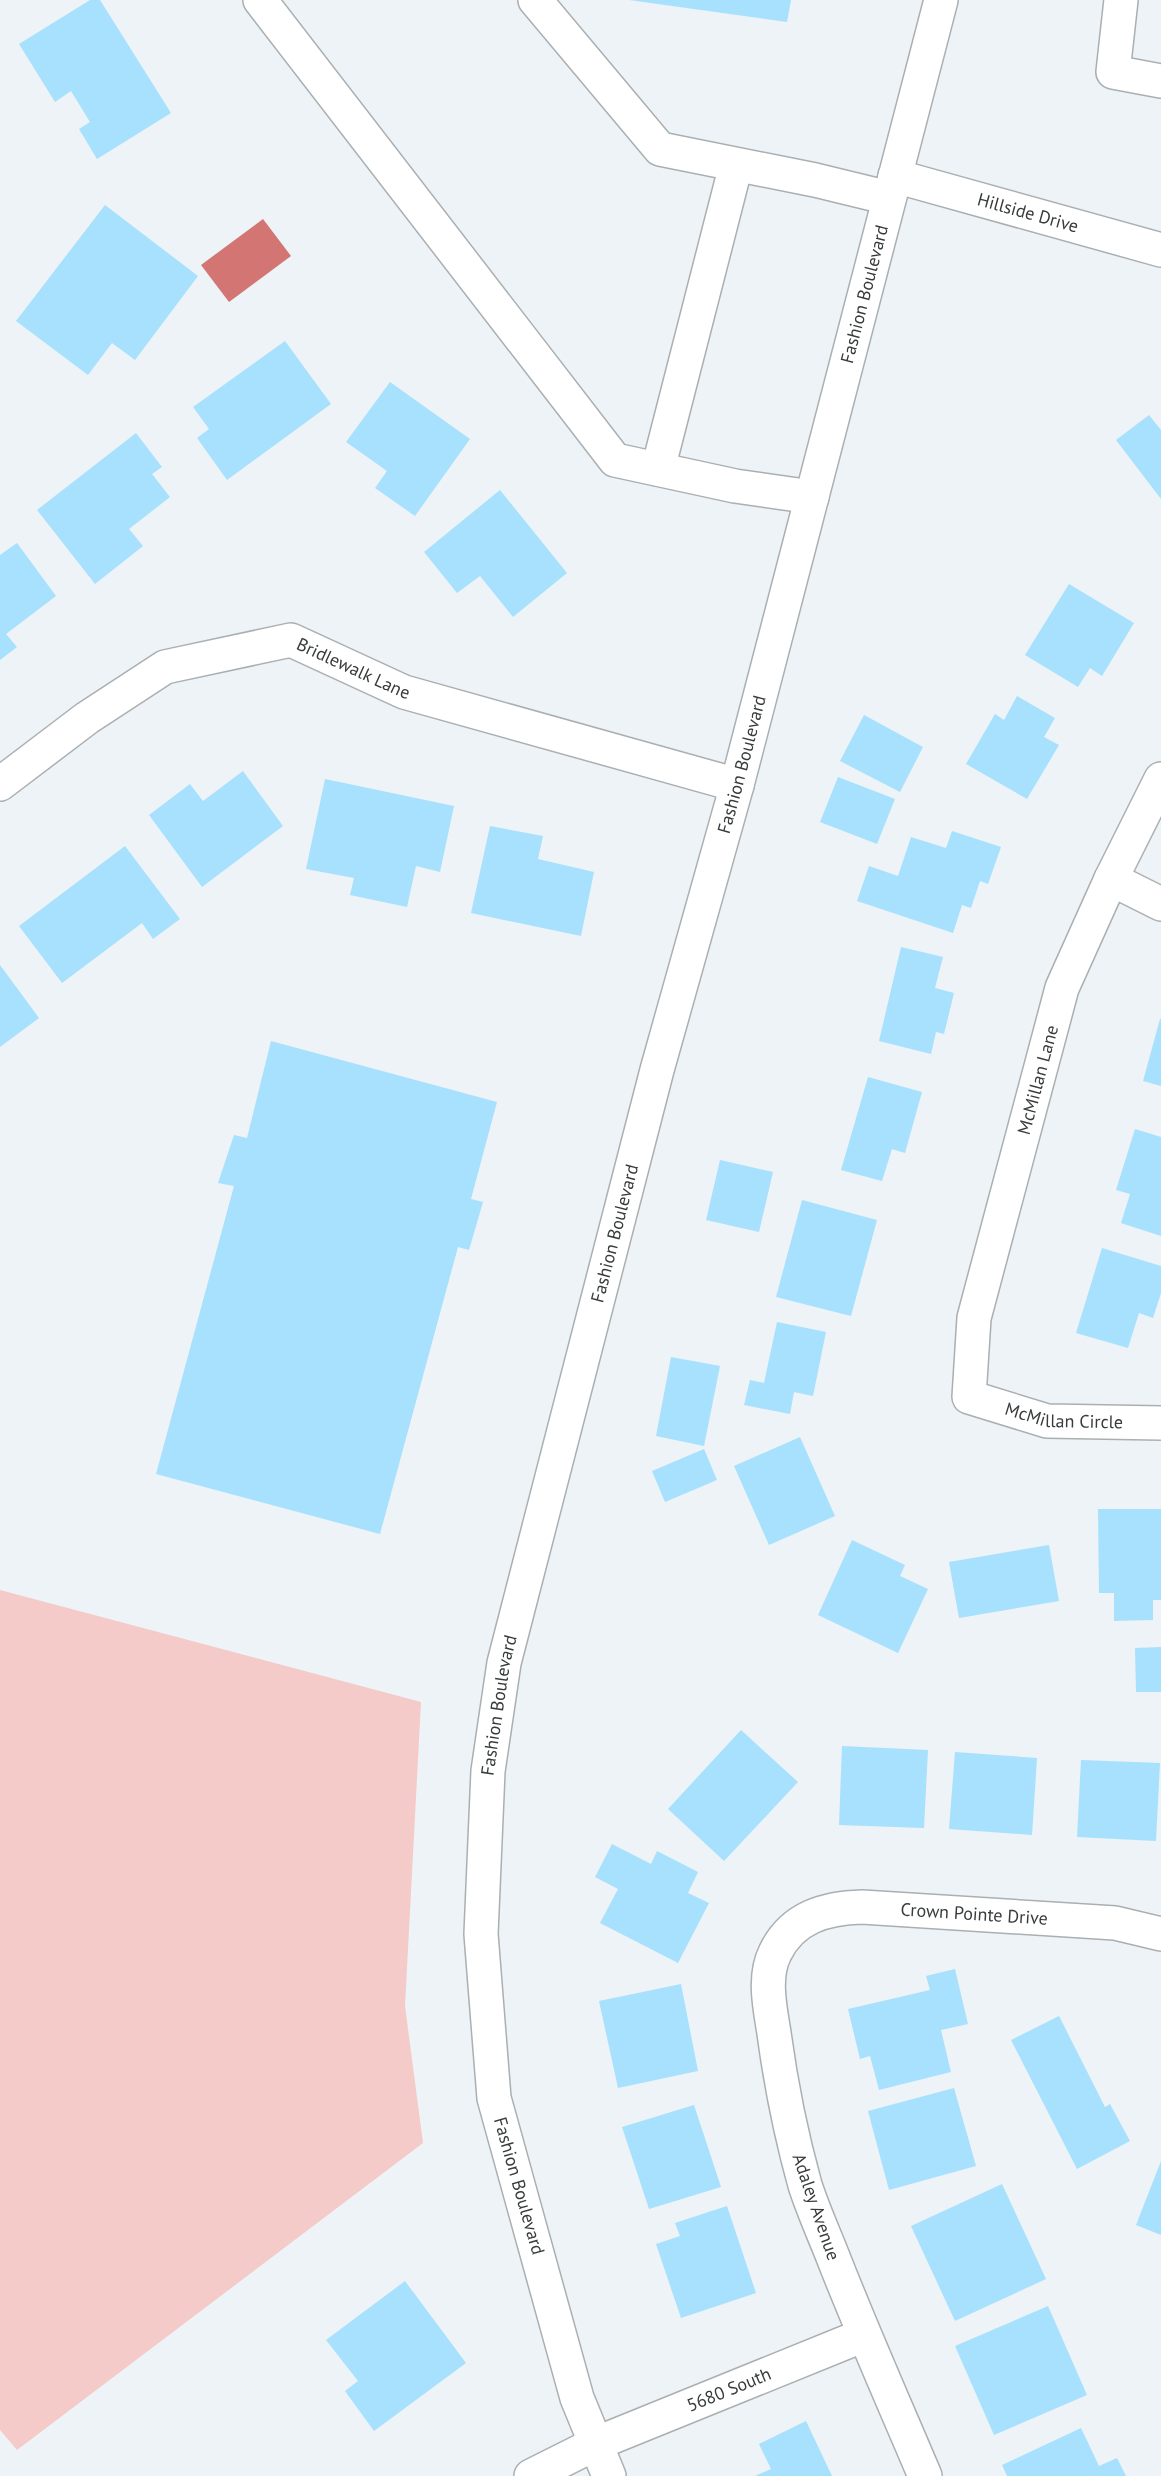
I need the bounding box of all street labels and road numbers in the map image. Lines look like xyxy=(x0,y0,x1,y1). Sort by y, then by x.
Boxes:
street label: Hillside Drive xyxy=(975,188,1081,238)
street label: Fashion Boulevard xyxy=(835,222,893,366)
street label: Bridlewalk Lane xyxy=(293,632,413,704)
street label: Fashion Boulevard xyxy=(712,693,771,836)
street label: McMillan Lane xyxy=(1012,1023,1063,1137)
street label: Fashion Boulevard xyxy=(585,1162,643,1305)
street label: McMillan Circle xyxy=(1002,1397,1123,1433)
street label: Fashion Boulevard xyxy=(475,1632,522,1777)
street label: Crown Pointe Drive xyxy=(900,1897,1048,1930)
street label: Fashion Boulevard xyxy=(489,2114,550,2257)
street label: Adaley Avenue xyxy=(787,2150,845,2263)
street label: 5680 South xyxy=(683,2362,774,2417)

